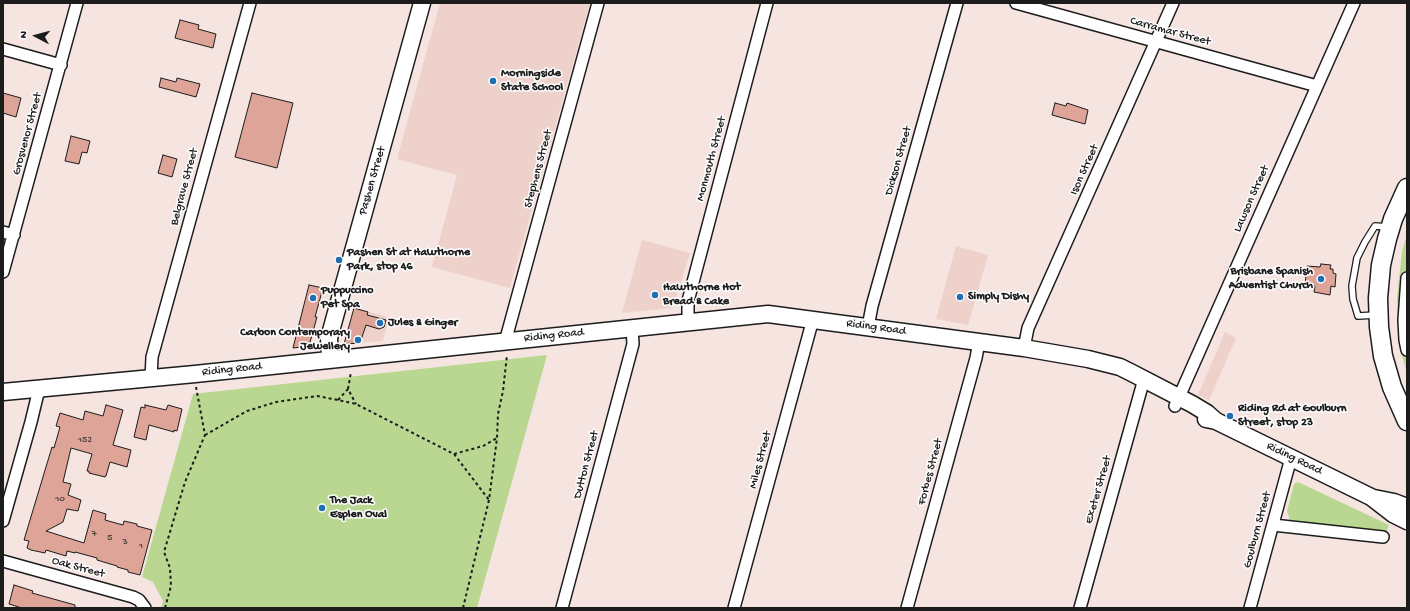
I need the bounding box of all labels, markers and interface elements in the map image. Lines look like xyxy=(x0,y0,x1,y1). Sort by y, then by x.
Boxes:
street label: Carramar Street xyxy=(1128,14,1212,50)
north arrow xyxy=(16,16,56,56)
text: N xyxy=(18,31,30,39)
place label: Morningside State School xyxy=(501,67,563,95)
marker: Morningside State School xyxy=(488,76,498,86)
street label: Grosvenor Street xyxy=(10,91,46,177)
street label: Monmouth Street xyxy=(694,115,730,203)
street label: Dickson Street xyxy=(882,125,916,197)
street label: Stephens Street xyxy=(522,128,556,210)
street label: Ison Street xyxy=(1067,142,1103,198)
street label: Pashen Street xyxy=(356,145,390,217)
street label: Belgrave Street xyxy=(168,147,202,227)
street label: Lawson Street xyxy=(1231,163,1273,235)
place label: Pashen St at Hawthorne Park, stop 46 xyxy=(347,246,470,274)
marker: Pashen St at Hawthorne Park, stop 46 xyxy=(334,255,344,265)
place label: Brisbane Spanish Adventist Church xyxy=(1229,265,1313,293)
marker: Brisbane Spanish Adventist Church xyxy=(1316,274,1326,284)
place label: Hawthorne Hot Bread & Cake xyxy=(663,281,740,309)
place label: Puppuccino Pet Spa xyxy=(321,284,373,312)
marker: Hawthorne Hot Bread & Cake xyxy=(650,290,660,300)
place label: Simply Dishy xyxy=(968,290,1029,304)
marker: Simply Dishy xyxy=(955,292,965,302)
marker: Puppuccino Pet Spa xyxy=(308,293,318,303)
place label: Jules & Ginger xyxy=(388,316,458,330)
street label: Riding Road xyxy=(845,317,907,339)
marker: Jules & Ginger xyxy=(375,318,385,328)
place label: Carbon Contemporary Jewellery xyxy=(240,326,350,354)
street label: Riding Road xyxy=(523,326,585,346)
marker: Carbon Contemporary Jewellery xyxy=(353,335,363,345)
street label: Riding Road xyxy=(201,360,263,380)
place label: Riding Rd at Goulburn Street, stop 23 xyxy=(1238,402,1346,430)
marker: Riding Rd at Goulburn Street, stop 23 xyxy=(1225,411,1235,421)
street label: Dutton Street xyxy=(571,429,603,501)
street label: Miles Street xyxy=(746,430,776,490)
house number: 152 xyxy=(78,434,92,446)
street label: Forbes Street xyxy=(915,437,947,507)
street label: Riding Road xyxy=(1264,439,1324,479)
street label: Exeter Street xyxy=(1082,454,1116,526)
street label: Goulburn Street xyxy=(1241,490,1275,570)
house number: 10 xyxy=(55,493,65,505)
place label: The Jack Esplen Oval xyxy=(330,494,387,522)
marker: The Jack Esplen Oval xyxy=(317,503,327,513)
house number: 7 xyxy=(91,528,97,540)
house number: 5 xyxy=(107,532,113,544)
house number: 3 xyxy=(122,536,128,548)
house number: 1 xyxy=(139,540,143,552)
street label: Oak Street xyxy=(50,554,106,582)

